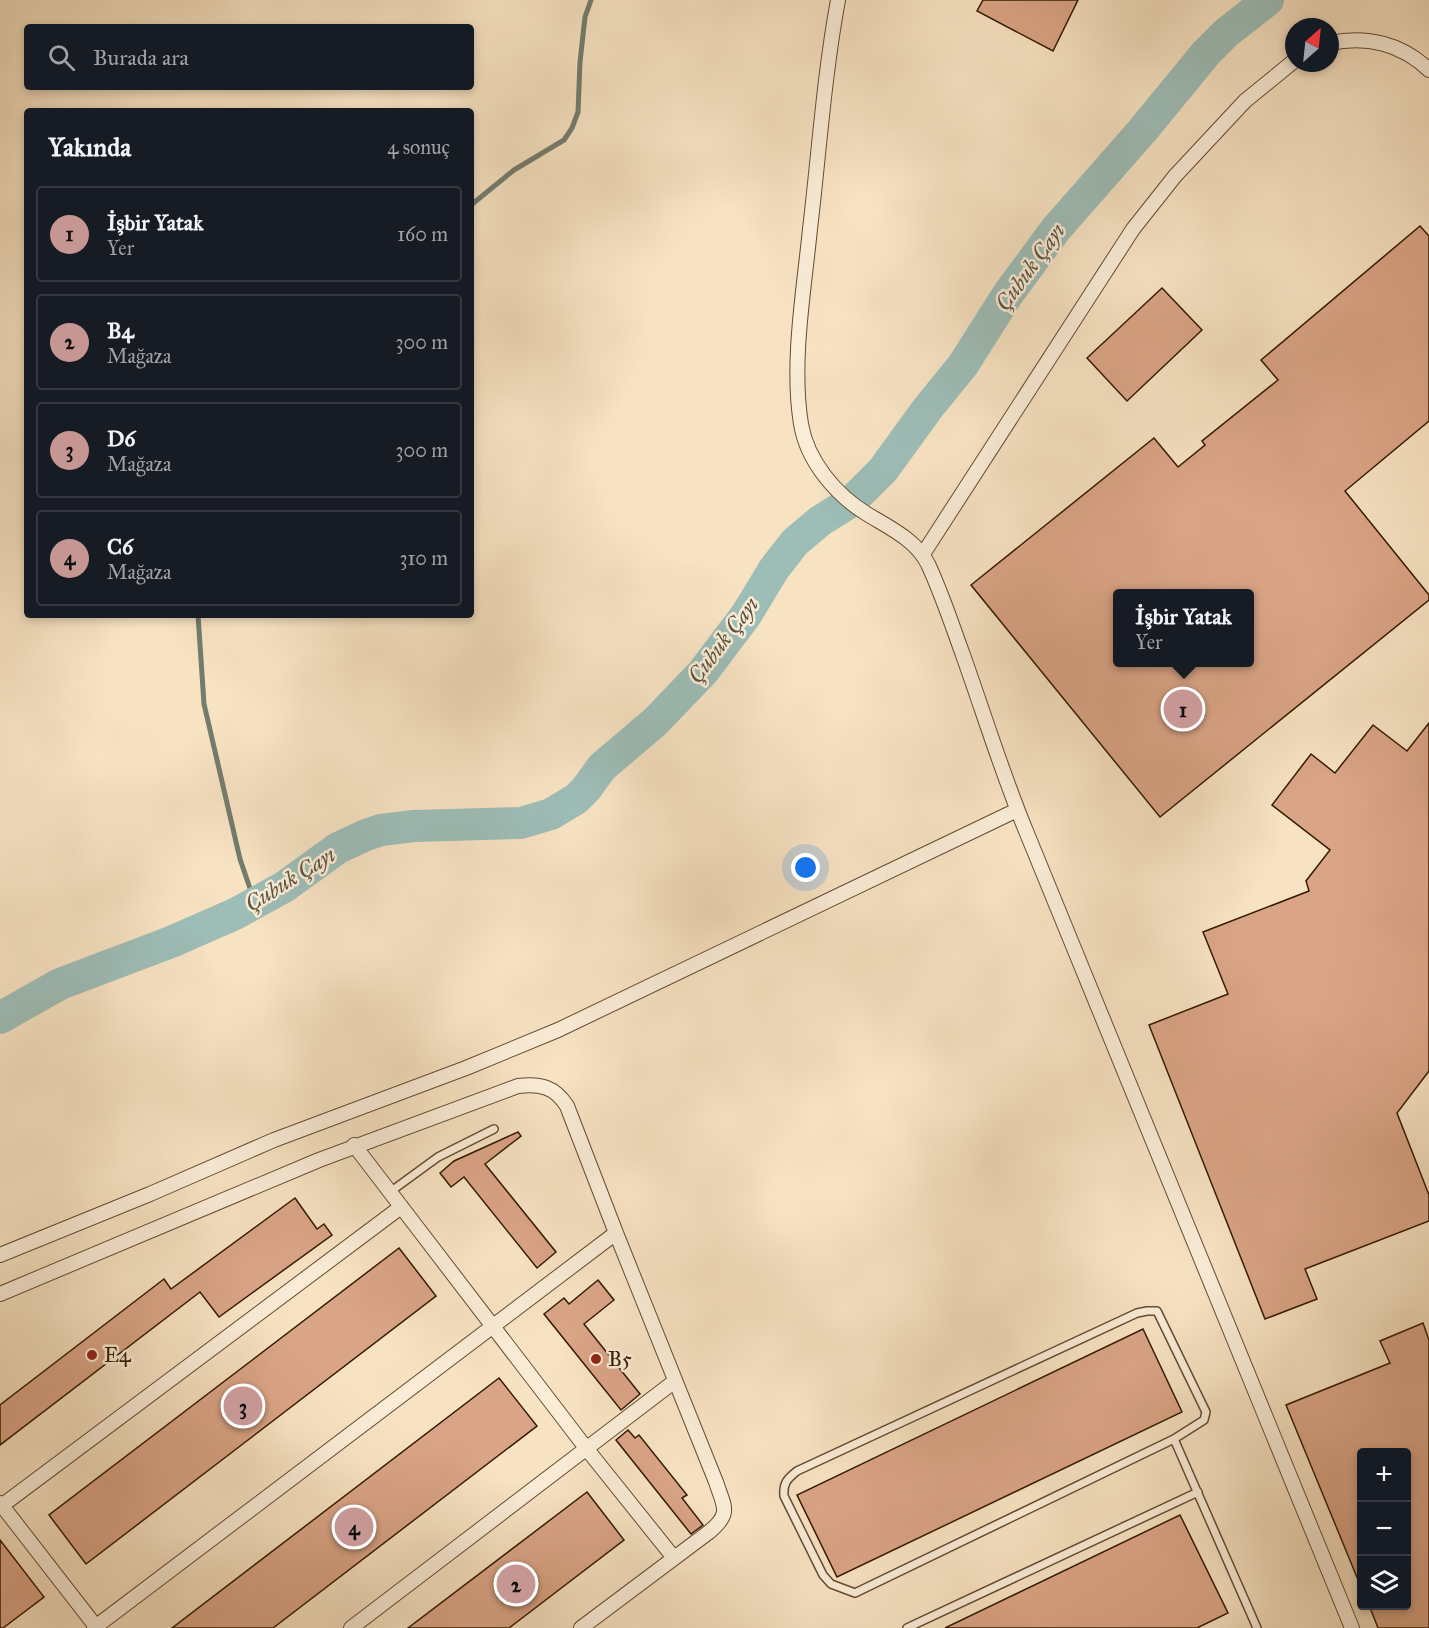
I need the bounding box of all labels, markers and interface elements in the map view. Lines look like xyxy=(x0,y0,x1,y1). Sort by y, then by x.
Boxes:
north arrow xyxy=(1285,18,1339,72)
search box xyxy=(24,24,474,90)
icon: search xyxy=(45,41,78,74)
text: Burada ara xyxy=(93,44,189,71)
text: Yakında xyxy=(48,131,131,163)
text: 4 sonuç xyxy=(387,135,450,159)
text: İşbir Yatak xyxy=(107,209,203,236)
water label: Çubuk Çayı xyxy=(989,218,1071,316)
text: 1 xyxy=(66,222,73,246)
text: 160 m xyxy=(397,222,448,246)
text: Yer xyxy=(107,236,134,260)
text: B4 xyxy=(107,317,134,344)
text: 2 xyxy=(65,330,74,354)
text: 300 m xyxy=(396,330,448,354)
text: Mağaza xyxy=(107,344,172,368)
text: D6 xyxy=(107,425,136,452)
text: 3 xyxy=(66,438,74,462)
text: 300 m xyxy=(396,438,448,462)
text: Mağaza xyxy=(107,452,172,476)
text: C6 xyxy=(107,533,133,560)
text: 4 xyxy=(64,546,75,570)
text: 310 m xyxy=(399,546,448,570)
text: Mağaza xyxy=(107,560,172,584)
popup xyxy=(1113,589,1254,667)
water label: Çubuk Çayı xyxy=(682,591,764,689)
text: İşbir Yatak xyxy=(1135,603,1232,630)
text: Yer xyxy=(1135,630,1163,654)
pin: 1 xyxy=(1164,686,1202,732)
water label: Çubuk Çayı xyxy=(240,841,340,917)
your location xyxy=(791,853,820,882)
place label: E4 xyxy=(104,1342,132,1368)
place label: B5 xyxy=(608,1346,632,1372)
marker: E4 xyxy=(85,1348,99,1362)
marker: B5 xyxy=(589,1352,603,1366)
pin: 3 xyxy=(224,1384,262,1428)
map controls xyxy=(1357,1448,1411,1610)
button: + xyxy=(1357,1448,1411,1502)
button: − xyxy=(1357,1502,1411,1556)
pin: 4 xyxy=(334,1504,374,1550)
button: layers xyxy=(1357,1556,1411,1610)
pin: 2 xyxy=(496,1562,536,1606)

